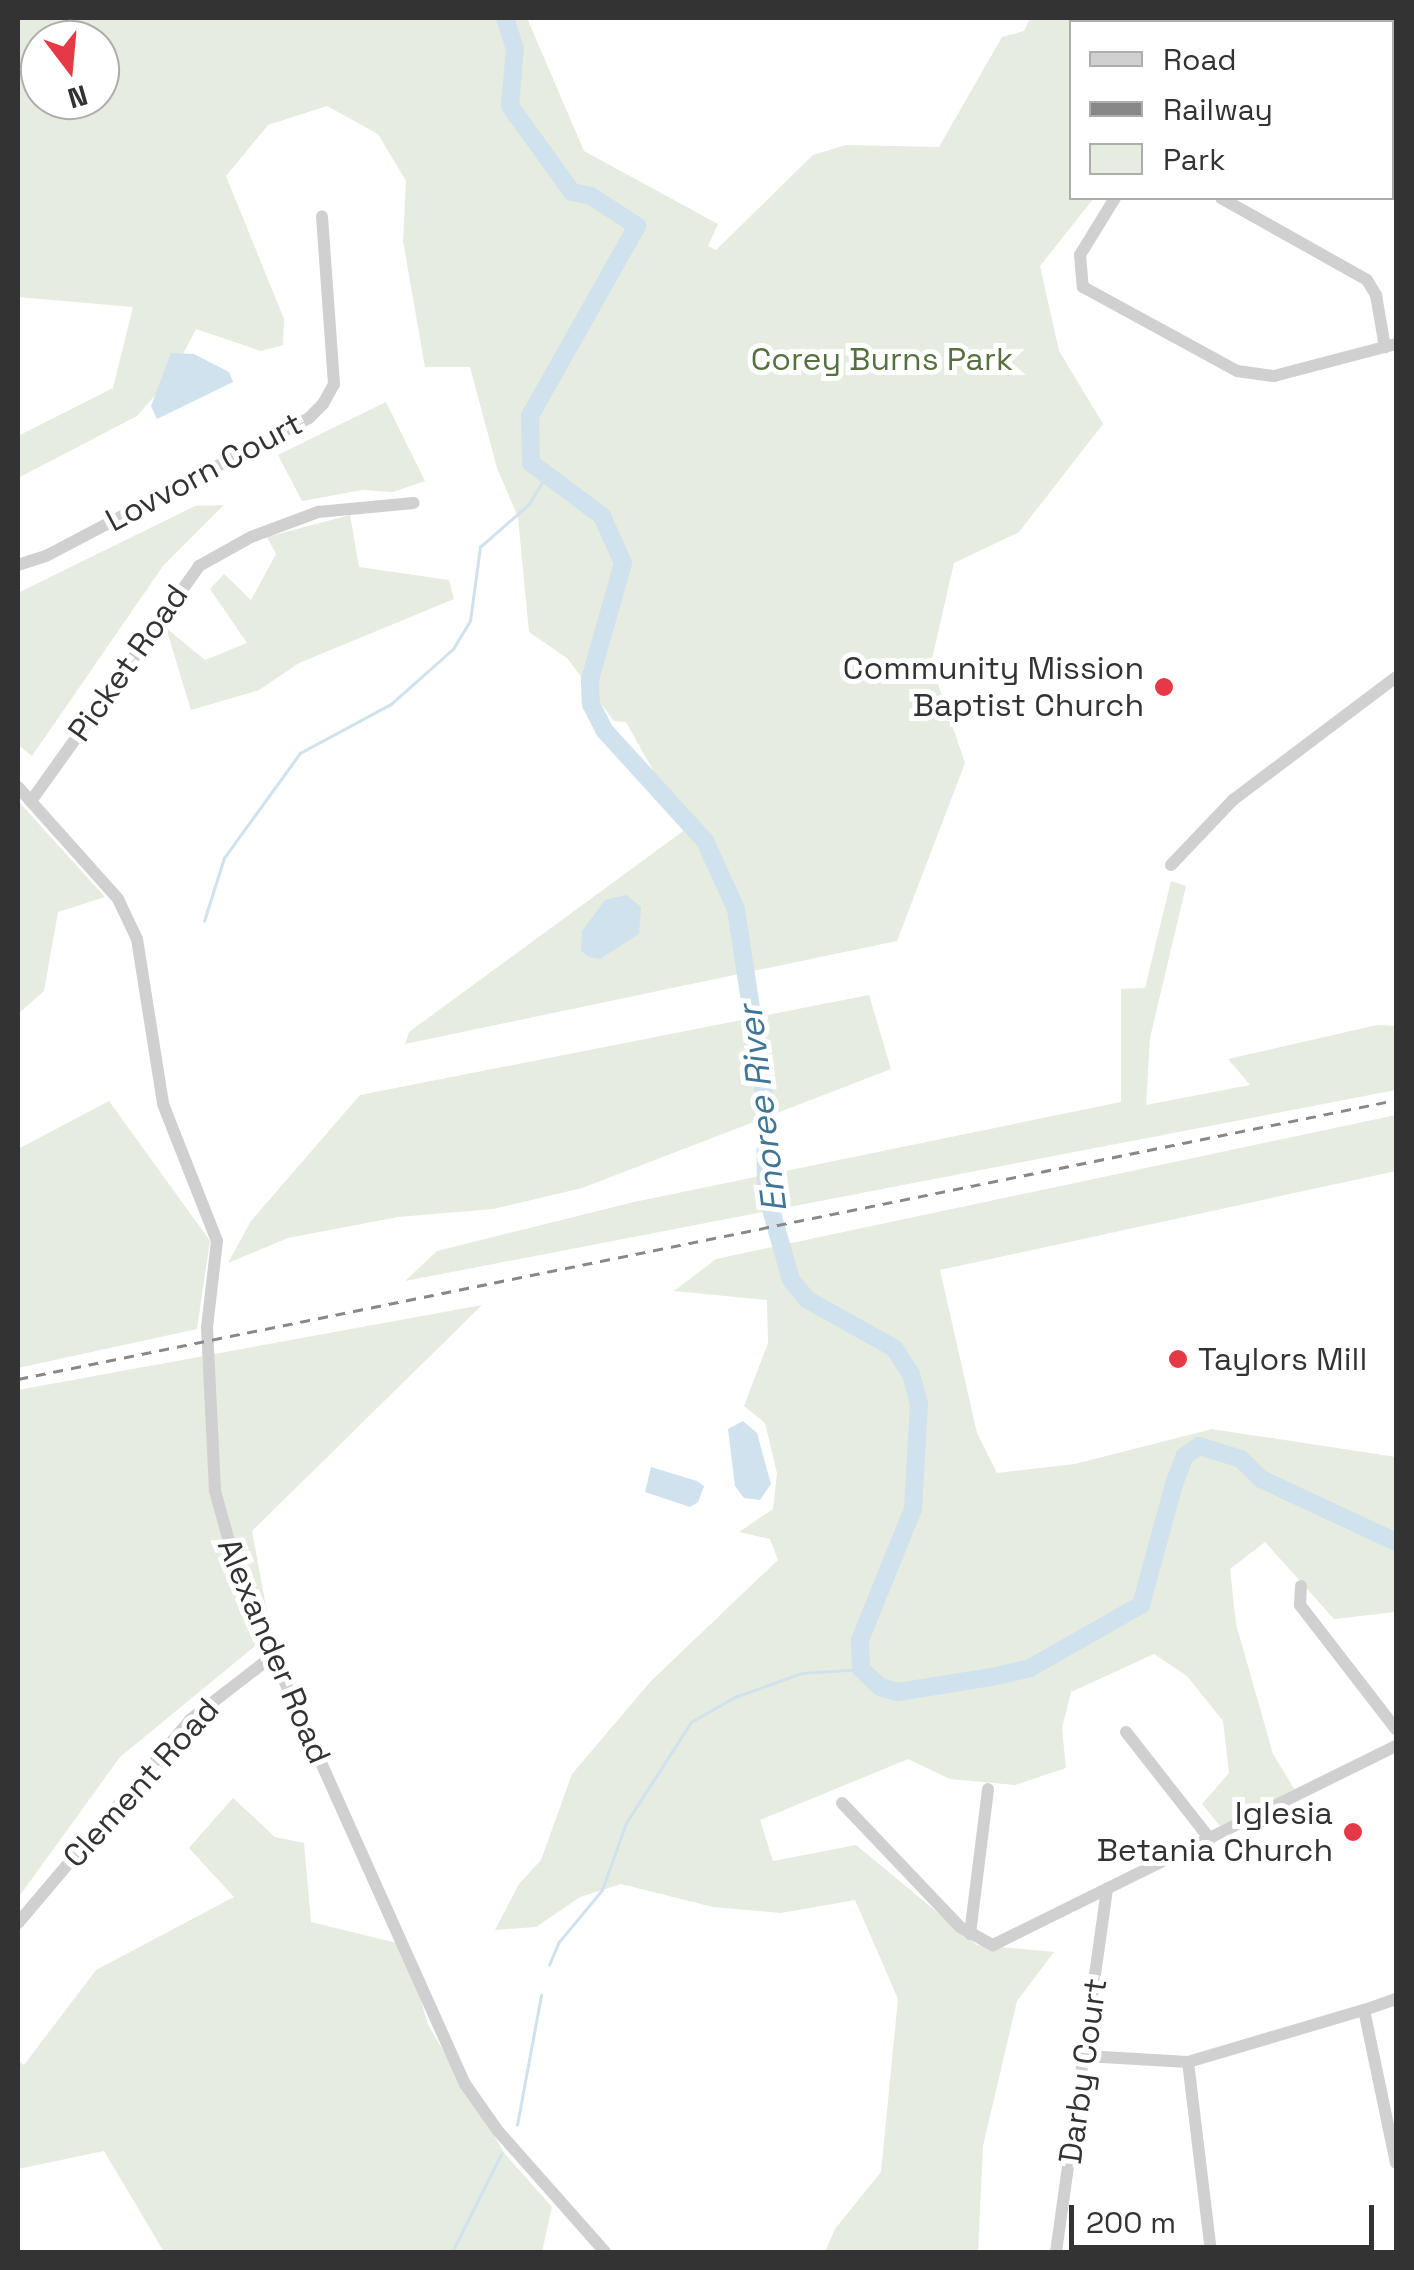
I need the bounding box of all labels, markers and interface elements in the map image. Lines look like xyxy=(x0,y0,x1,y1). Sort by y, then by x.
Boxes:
north arrow xyxy=(20,20,120,120)
legend xyxy=(1069,20,1394,200)
text: Road xyxy=(1163,40,1237,79)
text: N xyxy=(64,77,92,117)
text: Railway xyxy=(1163,90,1273,129)
text: Park xyxy=(1163,140,1225,179)
park label: Corey Burns Park xyxy=(751,340,1013,378)
street label: Lovvorn Court xyxy=(99,404,309,540)
street label: Picket Road xyxy=(60,577,196,749)
place label: Community Mission Baptist Church xyxy=(843,650,1144,725)
marker: Community Mission Baptist Church xyxy=(1153,676,1175,698)
water label: Enoree River xyxy=(728,1003,796,1215)
place label: Taylors Mill xyxy=(1198,1340,1367,1378)
marker: Taylors Mill xyxy=(1167,1348,1189,1370)
street label: Alexander Road xyxy=(209,1533,339,1769)
street label: Clement Road xyxy=(55,1690,227,1876)
place label: Iglesia Betania Church xyxy=(1097,1795,1333,1870)
marker: Iglesia Betania Church xyxy=(1342,1821,1364,1843)
street label: Darby Court xyxy=(1051,1976,1115,2166)
scale bar xyxy=(1074,2185,1379,2247)
text: 200 m xyxy=(1086,2203,1176,2242)

